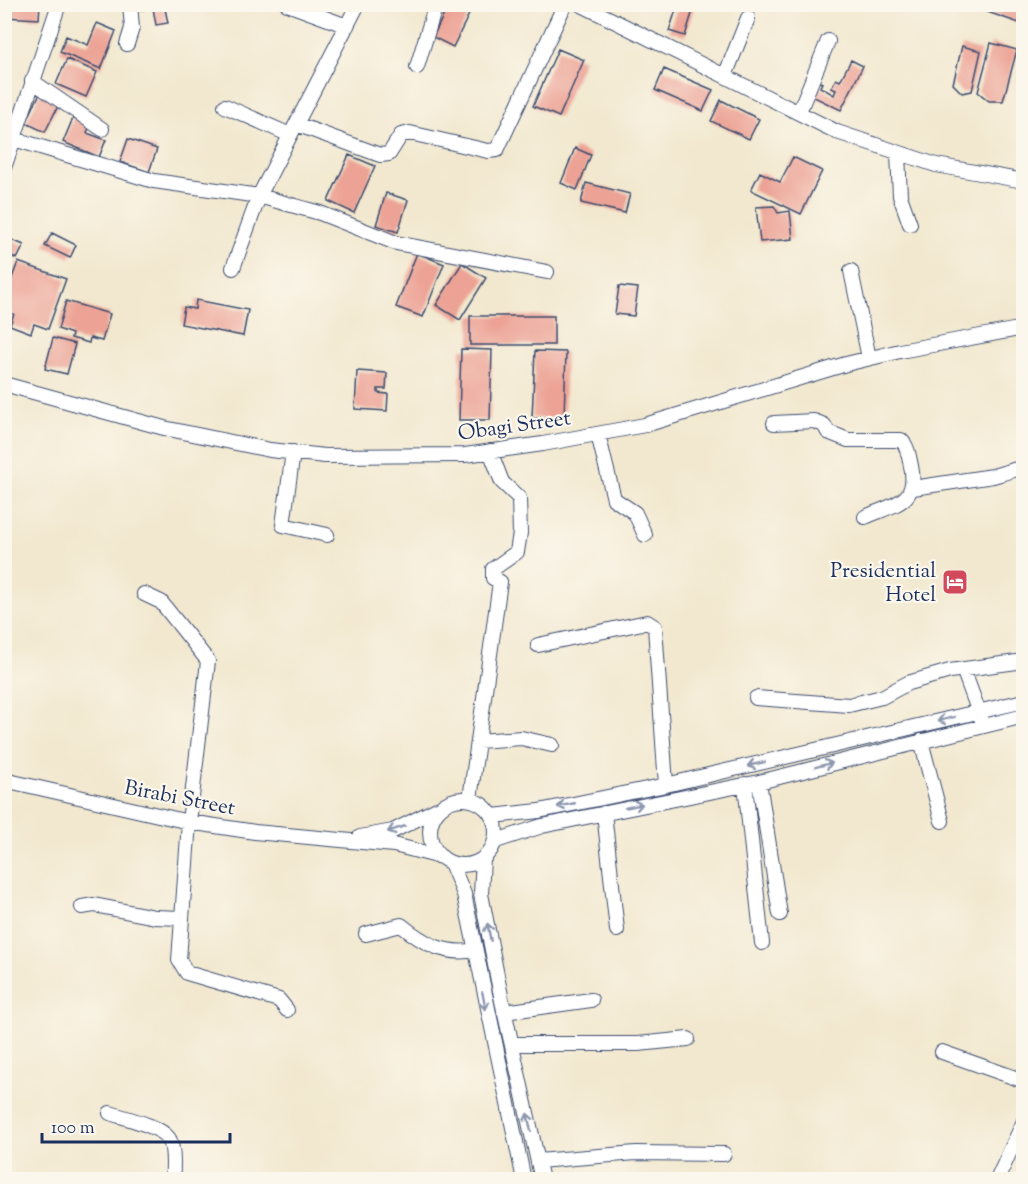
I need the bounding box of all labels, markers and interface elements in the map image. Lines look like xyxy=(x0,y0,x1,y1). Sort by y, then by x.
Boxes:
street label: Obagi Street xyxy=(456,404,573,450)
place label: Presidential Hotel xyxy=(830,557,936,611)
hotel icon: Presidential Hotel xyxy=(940,567,970,597)
one-way arrow xyxy=(937,713,956,725)
one-way arrow xyxy=(747,759,767,770)
one-way arrow xyxy=(815,759,834,771)
street label: Birabi Street xyxy=(121,773,238,824)
one-way arrow xyxy=(557,800,576,812)
one-way arrow xyxy=(624,800,643,812)
one-way arrow xyxy=(387,824,406,835)
one-way arrow xyxy=(483,922,494,942)
one-way arrow xyxy=(479,990,490,1010)
scale bar xyxy=(42,1106,230,1144)
one-way arrow xyxy=(523,1113,534,1133)
text: 100 m xyxy=(51,1116,95,1142)

